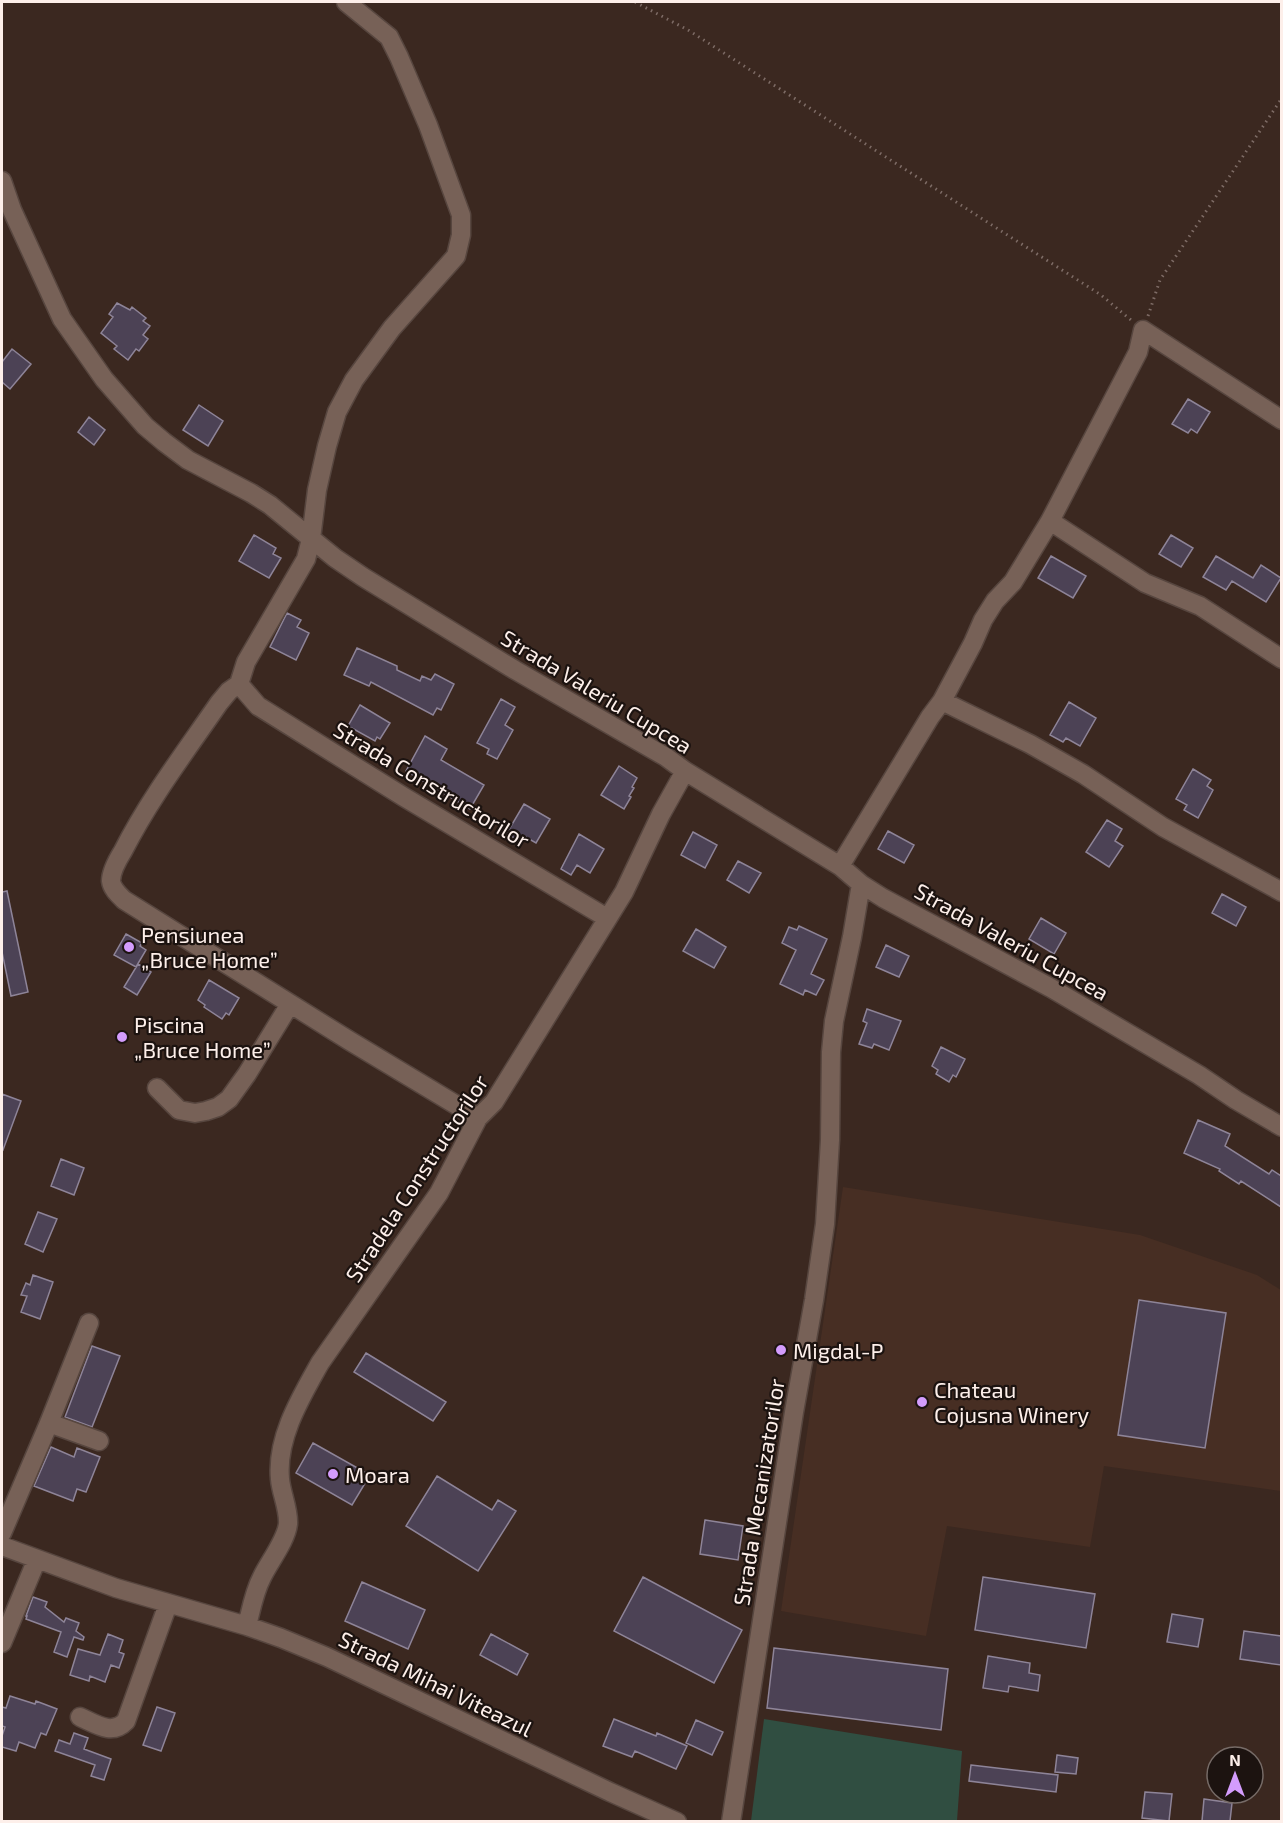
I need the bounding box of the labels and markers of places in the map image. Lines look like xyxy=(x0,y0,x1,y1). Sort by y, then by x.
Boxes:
place label: Pensiunea „Bruce Home” xyxy=(141,921,278,972)
marker: Pensiunea „Bruce Home” xyxy=(122,940,136,954)
place label: Piscina „Bruce Home” xyxy=(134,1011,271,1062)
marker: Piscina „Bruce Home” xyxy=(115,1030,129,1044)
place label: Migdal-P xyxy=(793,1337,884,1363)
marker: Migdal-P xyxy=(774,1343,788,1357)
place label: Chateau Cojusna Winery xyxy=(934,1376,1089,1428)
marker: Chateau Cojusna Winery xyxy=(915,1395,929,1409)
place label: Moara xyxy=(345,1461,410,1487)
marker: Moara xyxy=(326,1467,340,1481)

